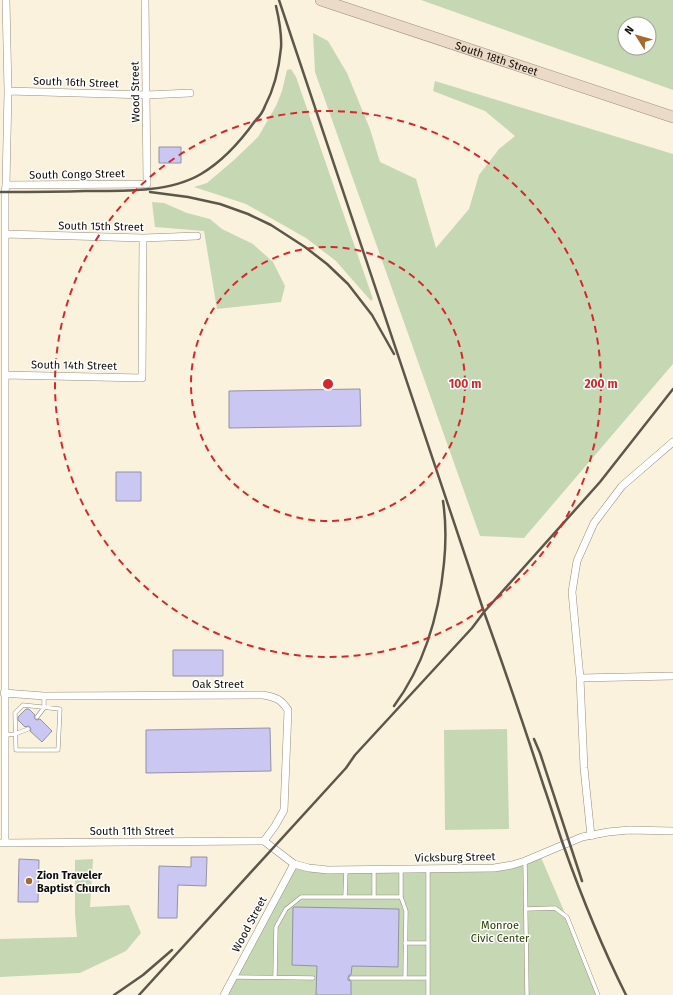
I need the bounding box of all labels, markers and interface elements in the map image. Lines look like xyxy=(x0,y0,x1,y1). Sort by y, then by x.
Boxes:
north arrow xyxy=(617,16,657,56)
text: N xyxy=(622,23,637,37)
street label: South 18th Street xyxy=(453,39,539,79)
street label: Wood Street xyxy=(128,61,143,123)
street label: South 16th Street xyxy=(33,75,119,90)
street label: South Congo Street xyxy=(29,167,125,182)
street label: South 15th Street xyxy=(58,219,144,234)
street label: South 14th Street xyxy=(31,358,117,373)
centre of rings xyxy=(321,377,335,391)
text: 100 m xyxy=(449,377,481,391)
text: 200 m xyxy=(584,377,618,391)
street label: Oak Street xyxy=(192,678,244,691)
street label: South 11th Street xyxy=(90,825,174,838)
street label: Vicksburg Street xyxy=(415,850,495,865)
place label: Zion Traveler Baptist Church xyxy=(37,869,110,895)
marker: Zion Traveler Baptist Church xyxy=(24,876,34,886)
street label: Wood Street xyxy=(229,894,270,954)
park label: Monroe Civic Center xyxy=(471,919,530,945)

